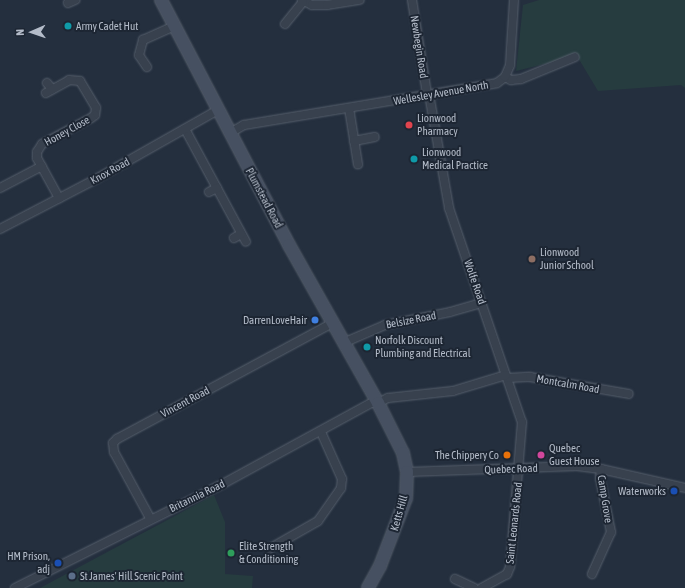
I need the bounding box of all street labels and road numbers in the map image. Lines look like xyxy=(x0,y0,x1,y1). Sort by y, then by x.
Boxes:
street label: Newbegin Road xyxy=(408,15,430,79)
street label: Wellesley Avenue North xyxy=(392,78,490,108)
street label: Honey Close xyxy=(42,113,92,149)
street label: Knox Road xyxy=(88,155,132,187)
street label: Plumstead Road xyxy=(243,166,285,230)
street label: Wolfe Road xyxy=(461,258,489,306)
street label: Belsize Road xyxy=(385,309,437,331)
street label: Montcalm Road xyxy=(536,372,600,396)
street label: Vincent Road xyxy=(158,384,212,420)
street label: Quebec Road xyxy=(484,461,538,477)
street label: Camp Grove xyxy=(595,474,615,524)
street label: Britannia Road xyxy=(167,477,227,515)
street label: Saint Leonards Road xyxy=(503,482,525,564)
street label: Ketts Hill xyxy=(388,494,410,532)

